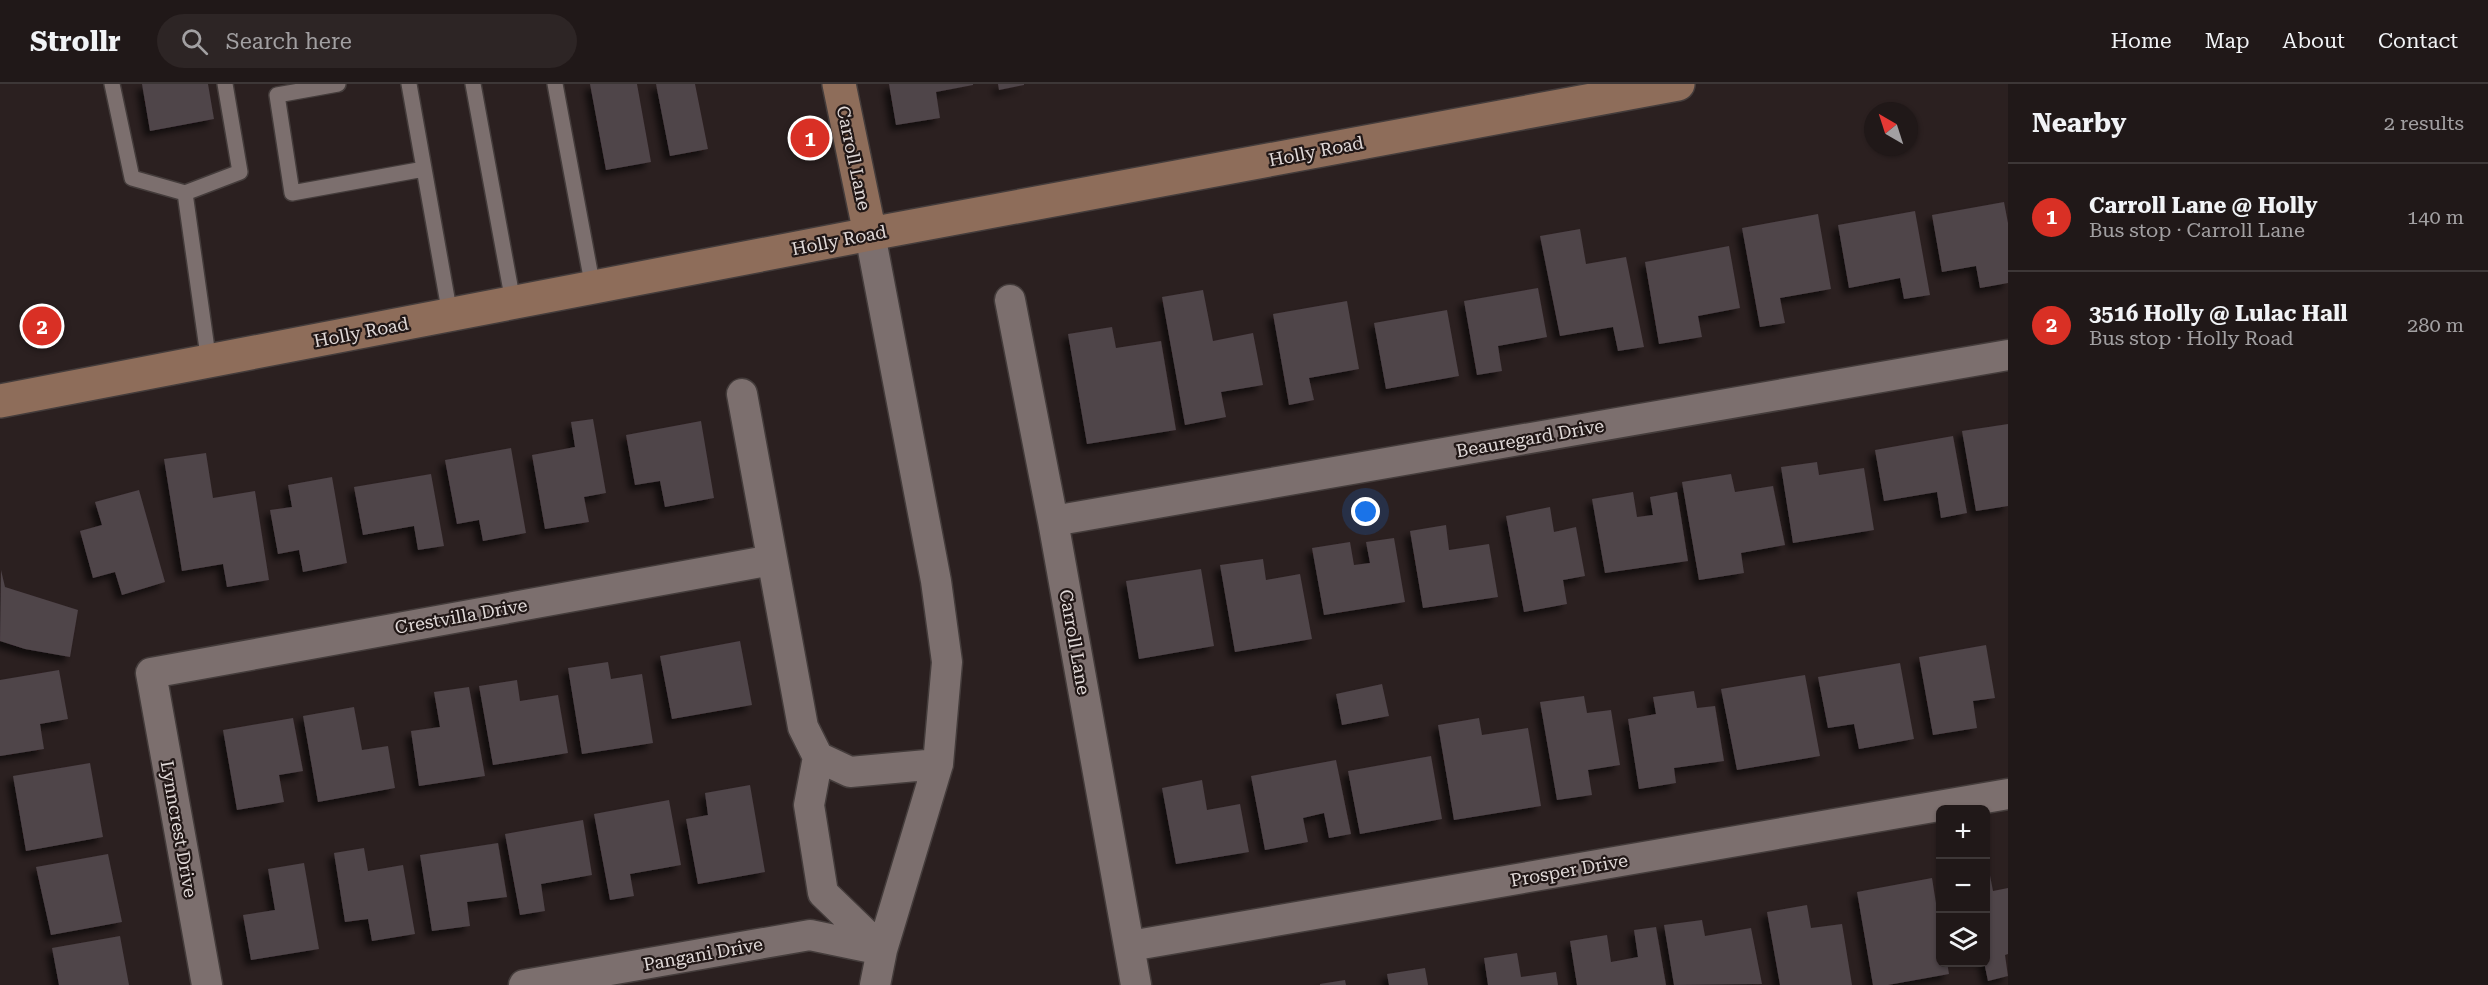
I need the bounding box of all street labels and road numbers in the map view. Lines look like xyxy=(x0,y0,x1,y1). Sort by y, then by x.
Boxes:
street label: Carroll Lane xyxy=(833,104,875,212)
street label: Holly Road xyxy=(1267,131,1366,171)
street label: Holly Road xyxy=(790,220,889,260)
street label: Holly Road xyxy=(312,312,411,352)
street label: Beauregard Drive xyxy=(1454,415,1606,461)
street label: Carroll Lane xyxy=(1055,588,1095,696)
street label: Crestvilla Drive xyxy=(393,594,529,638)
street label: Lynncrest Drive xyxy=(157,759,201,899)
street label: Prosper Drive xyxy=(1509,849,1630,891)
street label: Pangani Drive xyxy=(642,933,765,975)

